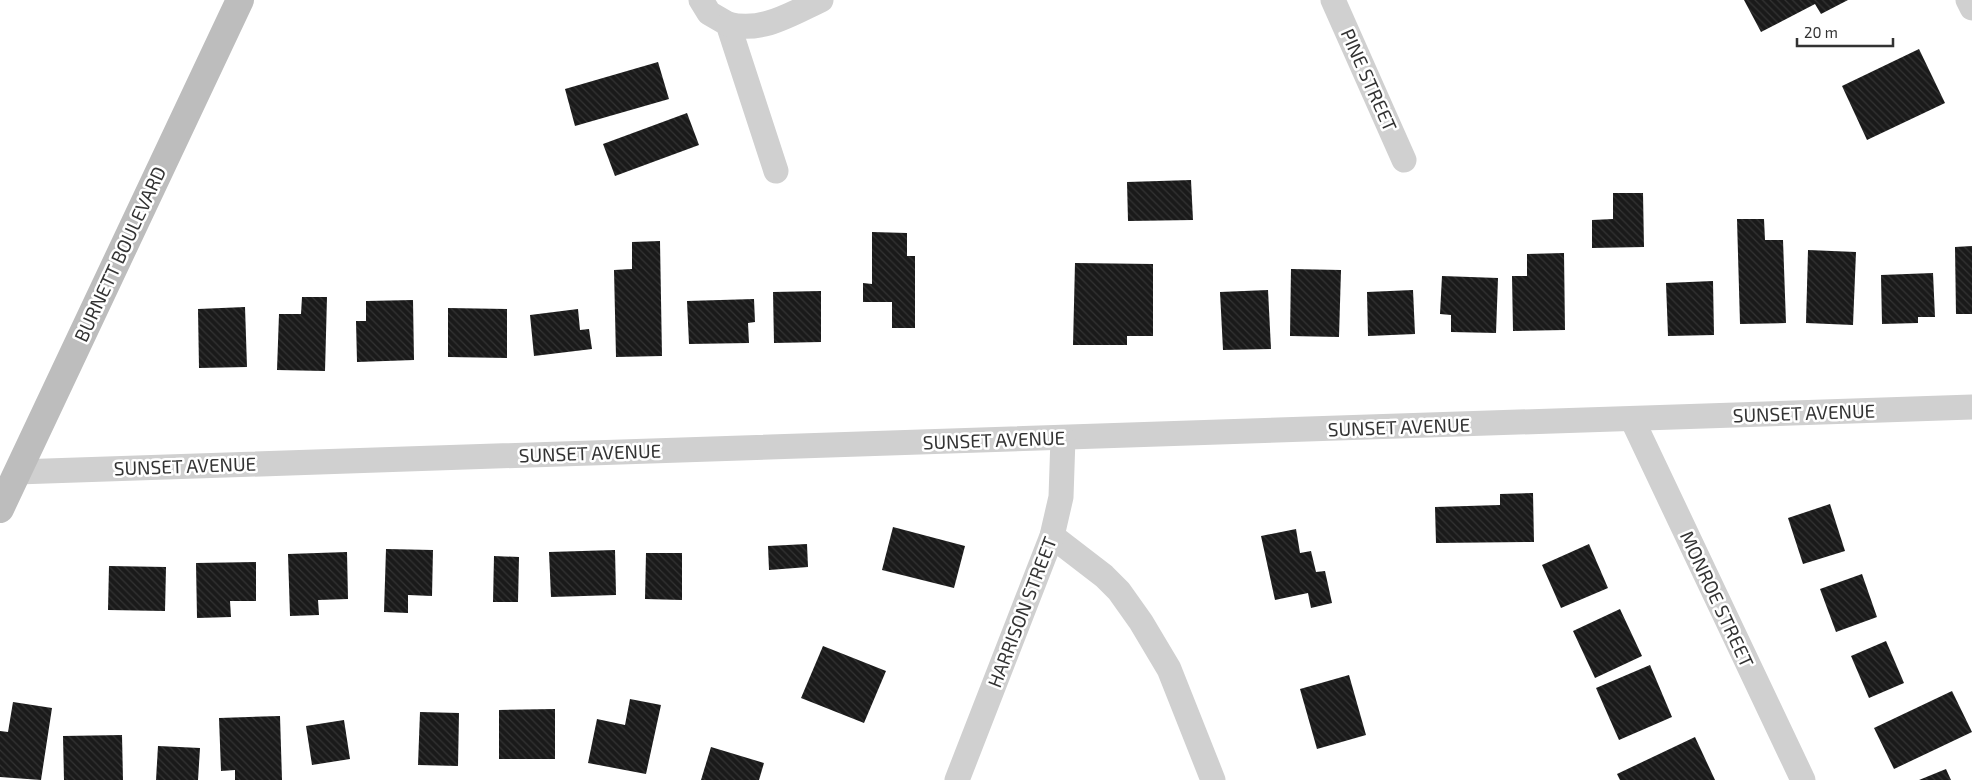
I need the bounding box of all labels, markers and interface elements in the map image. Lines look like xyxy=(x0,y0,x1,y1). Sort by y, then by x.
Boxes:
scale bar xyxy=(1797,15,1893,47)
text: 20 m xyxy=(1804,23,1838,41)
street label: PINE STREET xyxy=(1337,25,1402,135)
street label: BURNETT BOULEVARD xyxy=(69,162,170,345)
street label: SUNSET AVENUE xyxy=(1732,399,1876,426)
street label: SUNSET AVENUE xyxy=(1327,413,1471,440)
street label: SUNSET AVENUE xyxy=(922,426,1066,453)
street label: SUNSET AVENUE xyxy=(518,439,662,466)
street label: SUNSET AVENUE xyxy=(113,452,257,479)
street label: MONROE STREET xyxy=(1676,527,1759,671)
street label: HARRISON STREET xyxy=(982,533,1061,690)

